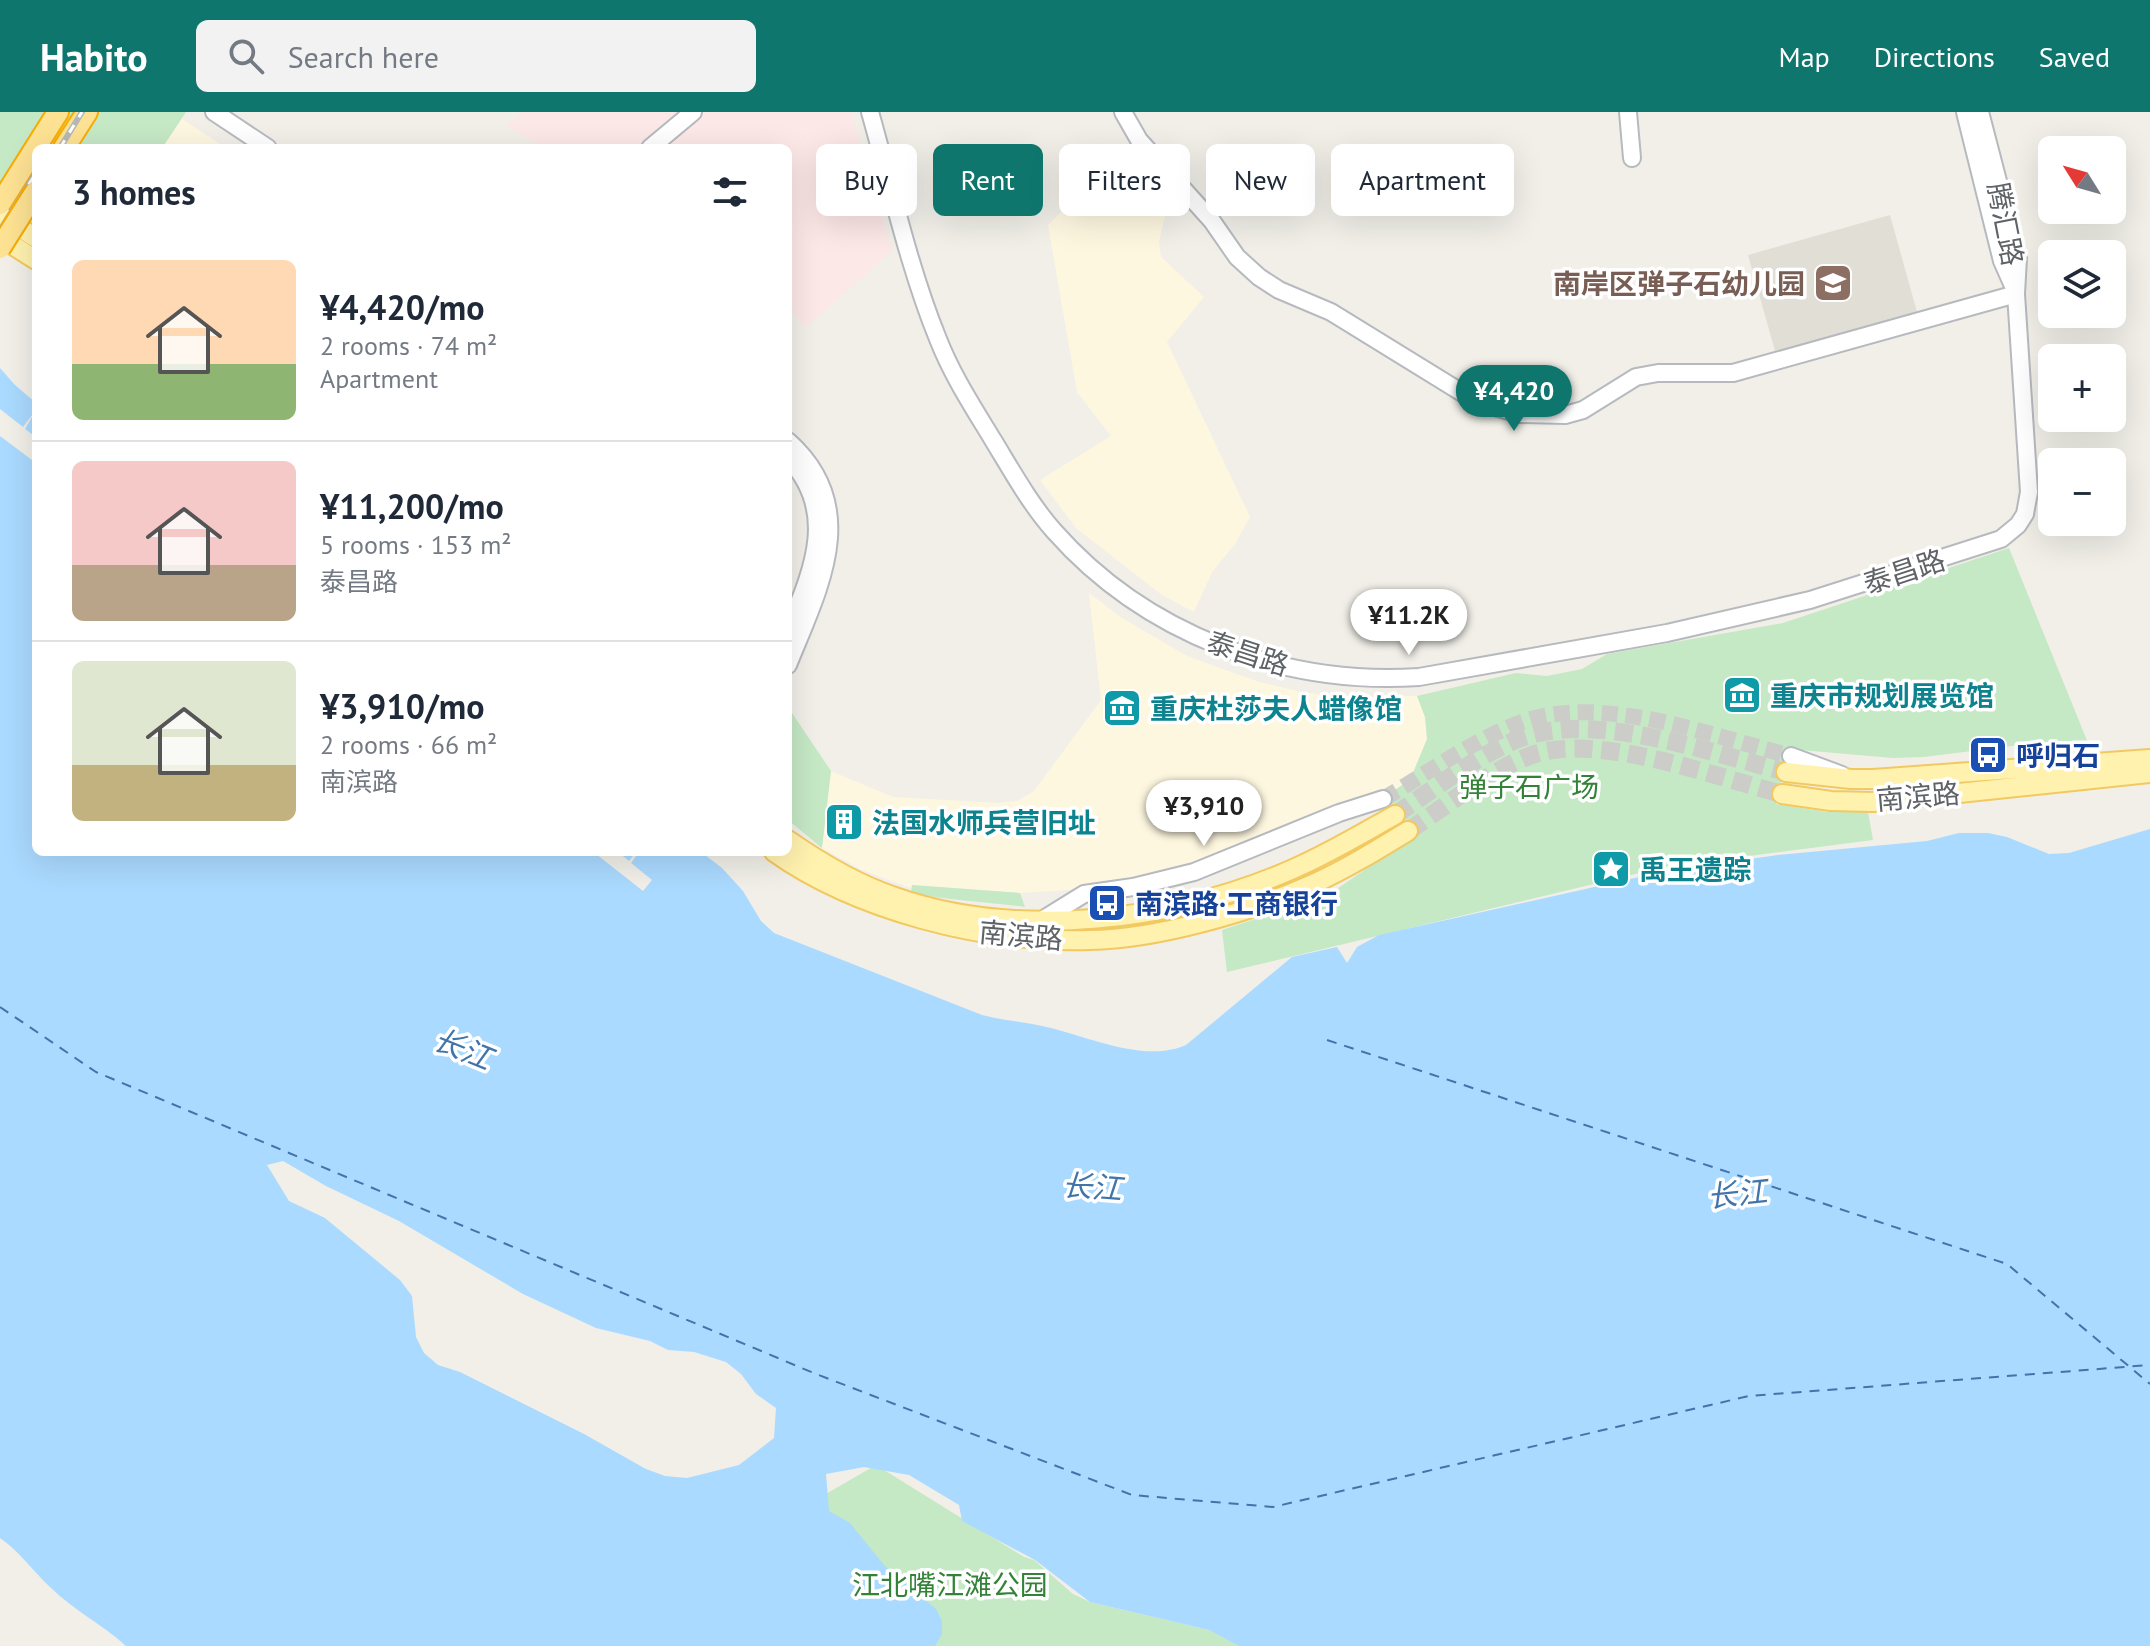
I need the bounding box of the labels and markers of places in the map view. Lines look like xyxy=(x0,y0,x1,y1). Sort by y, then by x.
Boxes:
school or university icon: 南岸区弹子石幼儿园 xyxy=(1812,262,1854,304)
place label: 南岸区弹子石幼儿园 xyxy=(1553,265,1805,302)
pin: ¥4,420 xyxy=(1449,365,1579,433)
pin: ¥11.2K xyxy=(1344,589,1474,657)
museum icon: 重庆市规划展览馆 xyxy=(1721,674,1763,716)
place label: 重庆市规划展览馆 xyxy=(1770,677,1994,714)
museum icon: 重庆杜莎夫人蜡像馆 xyxy=(1101,687,1143,729)
place label: 重庆杜莎夫人蜡像馆 xyxy=(1150,690,1402,727)
bus stop icon: 呼归石 xyxy=(1967,734,2009,776)
place label: 呼归石 xyxy=(2016,737,2100,774)
pin: ¥3,910 xyxy=(1139,780,1269,848)
building icon: 法国水师兵营旧址 xyxy=(823,801,865,843)
place label: 法国水师兵营旧址 xyxy=(872,804,1096,841)
place icon: 禹王遗踪 xyxy=(1590,848,1632,890)
place label: 禹王遗踪 xyxy=(1639,851,1751,888)
bus stop icon: 南滨路·工商银行 xyxy=(1086,882,1128,924)
place label: 南滨路·工商银行 xyxy=(1135,885,1338,922)

